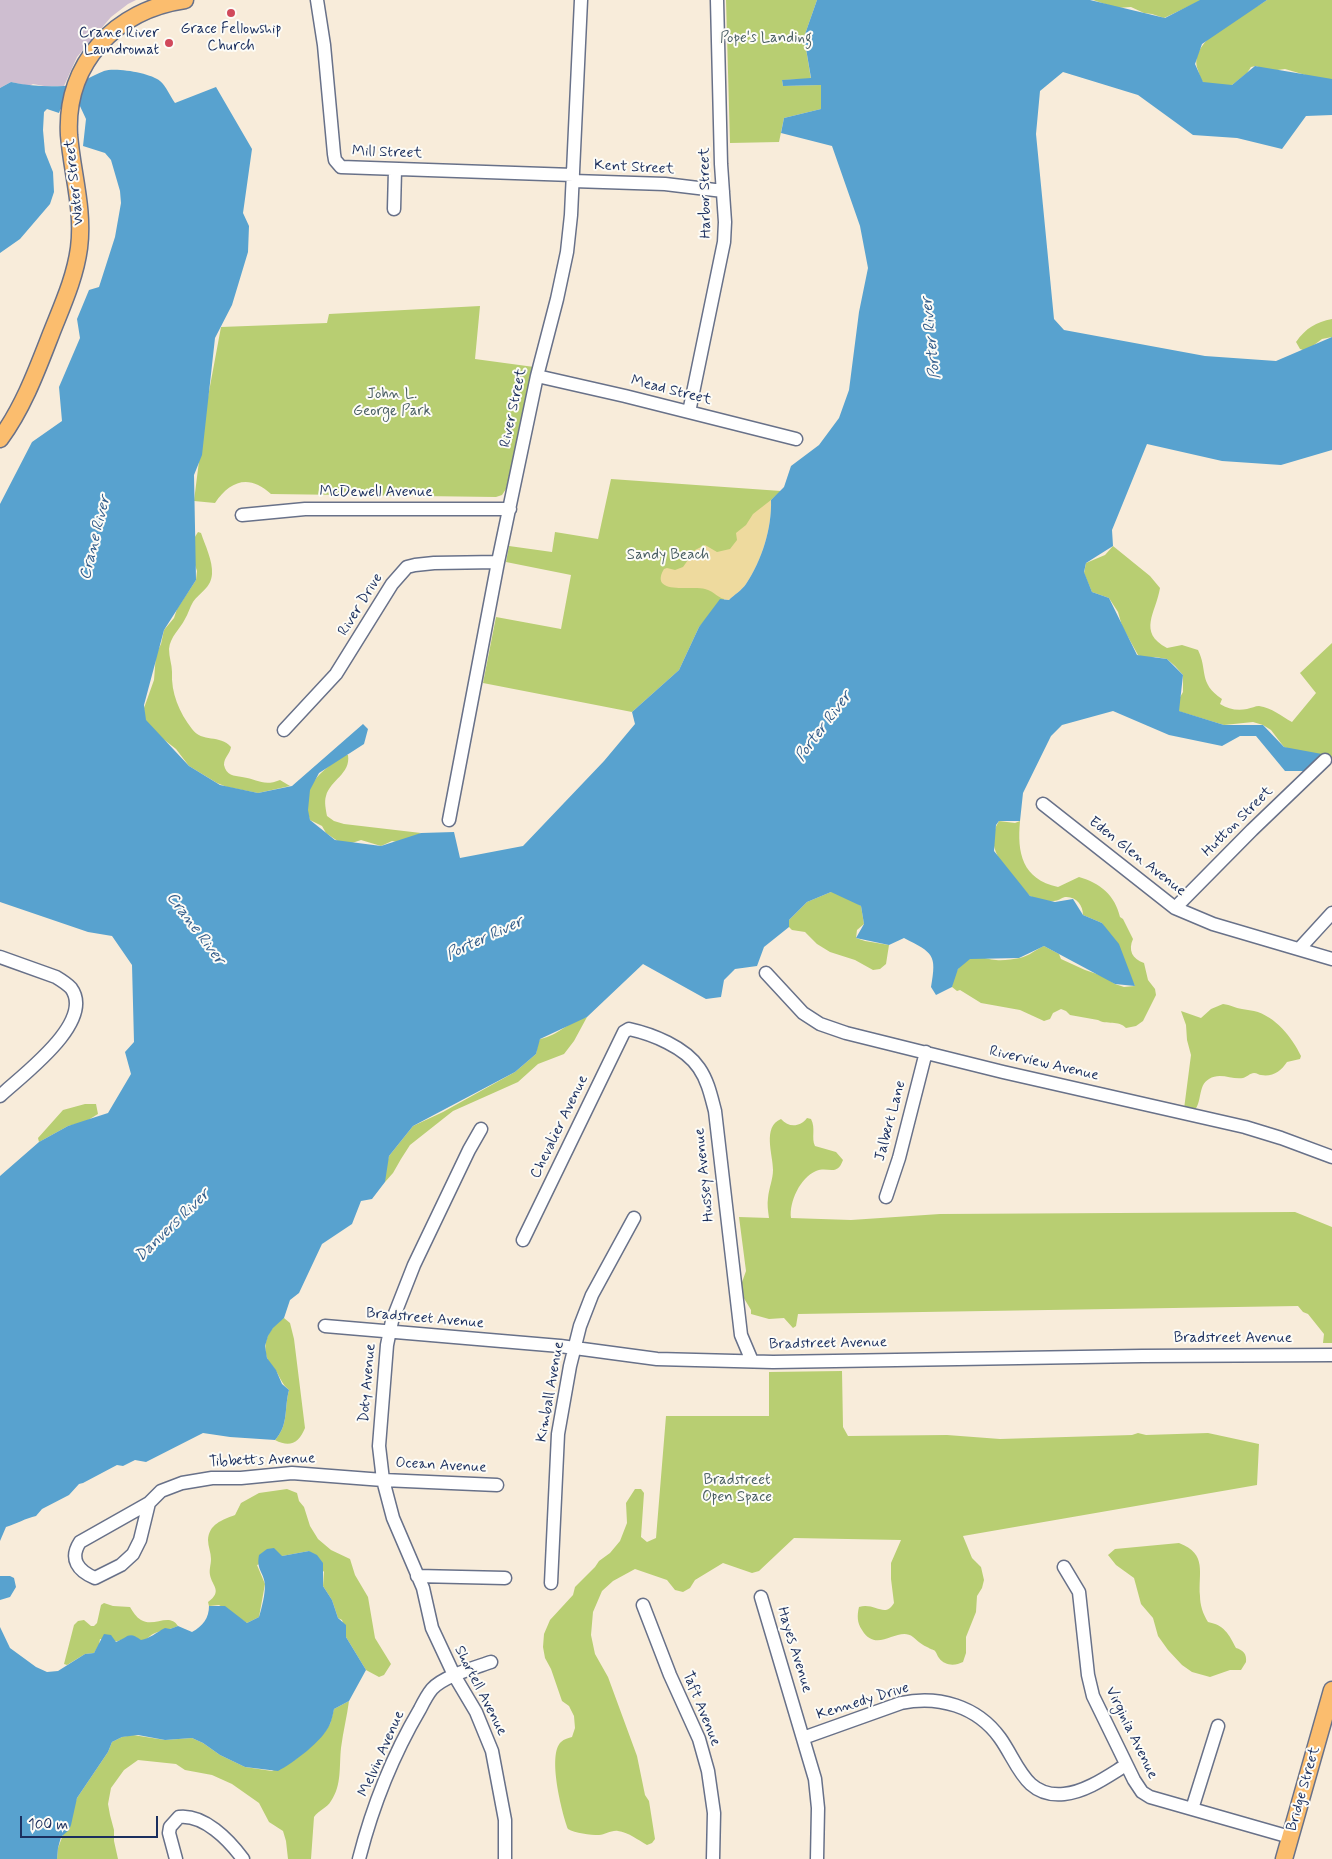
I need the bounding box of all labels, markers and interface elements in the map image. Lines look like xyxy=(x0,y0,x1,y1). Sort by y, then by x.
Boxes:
marker: Grace Fellowship Church xyxy=(225,7,237,19)
place label: Grace Fellowship Church xyxy=(181,21,281,56)
place label: Crane River Laundromat xyxy=(79,25,159,60)
park label: Pope's Landing xyxy=(720,30,812,48)
marker: Crane River Laundromat xyxy=(163,37,175,49)
street label: Water Street xyxy=(61,138,89,226)
street label: Mill Street xyxy=(352,143,422,163)
street label: Harbor Street xyxy=(696,147,716,239)
street label: Kent Street xyxy=(593,157,675,179)
water label: Porter River xyxy=(918,296,946,380)
street label: River Street xyxy=(497,367,531,449)
street label: Mead Street xyxy=(629,372,713,410)
park label: John L. George Park xyxy=(353,386,431,421)
street label: McDewell Avenue xyxy=(319,484,433,502)
water label: Crane River xyxy=(76,494,116,582)
park label: Sandy Beach xyxy=(627,547,709,565)
street label: River Drive xyxy=(335,570,387,640)
water label: Porter River xyxy=(792,688,856,766)
street label: Hutton Street xyxy=(1199,783,1277,861)
street label: Eden Glen Avenue xyxy=(1085,813,1189,901)
water label: Crane River xyxy=(162,889,228,969)
water label: Porter River xyxy=(444,913,526,965)
street label: Riverview Avenue xyxy=(988,1043,1100,1085)
street label: Chevalier Avenue xyxy=(527,1072,593,1182)
street label: Jalbert Lane xyxy=(872,1079,910,1163)
street label: Hussey Avenue xyxy=(691,1127,719,1223)
water label: Danvers River xyxy=(132,1186,214,1266)
street label: Bradstreet Avenue xyxy=(365,1305,485,1333)
street label: Bradstreet Avenue xyxy=(1174,1330,1292,1348)
street label: Bradstreet Avenue xyxy=(769,1334,887,1354)
street label: Kimball Avenue xyxy=(533,1340,569,1444)
street label: Doty Avenue xyxy=(356,1343,380,1423)
street label: Tibbetts Avenue xyxy=(209,1450,315,1472)
street label: Ocean Avenue xyxy=(395,1455,487,1477)
park label: Bradstreet Open Space xyxy=(702,1472,772,1507)
street label: Hayes Avenue xyxy=(772,1605,816,1695)
street label: Shortell Avenue xyxy=(450,1643,510,1739)
street label: Taft Avenue xyxy=(678,1669,724,1749)
street label: Kennedy Drive xyxy=(814,1679,912,1725)
street label: Virginia Avenue xyxy=(1101,1684,1161,1782)
street label: Melvin Avenue xyxy=(355,1708,409,1800)
street label: Bridge Street xyxy=(1283,1745,1325,1833)
scale bar xyxy=(22,1806,160,1838)
text: 100 m xyxy=(28,1815,68,1835)

